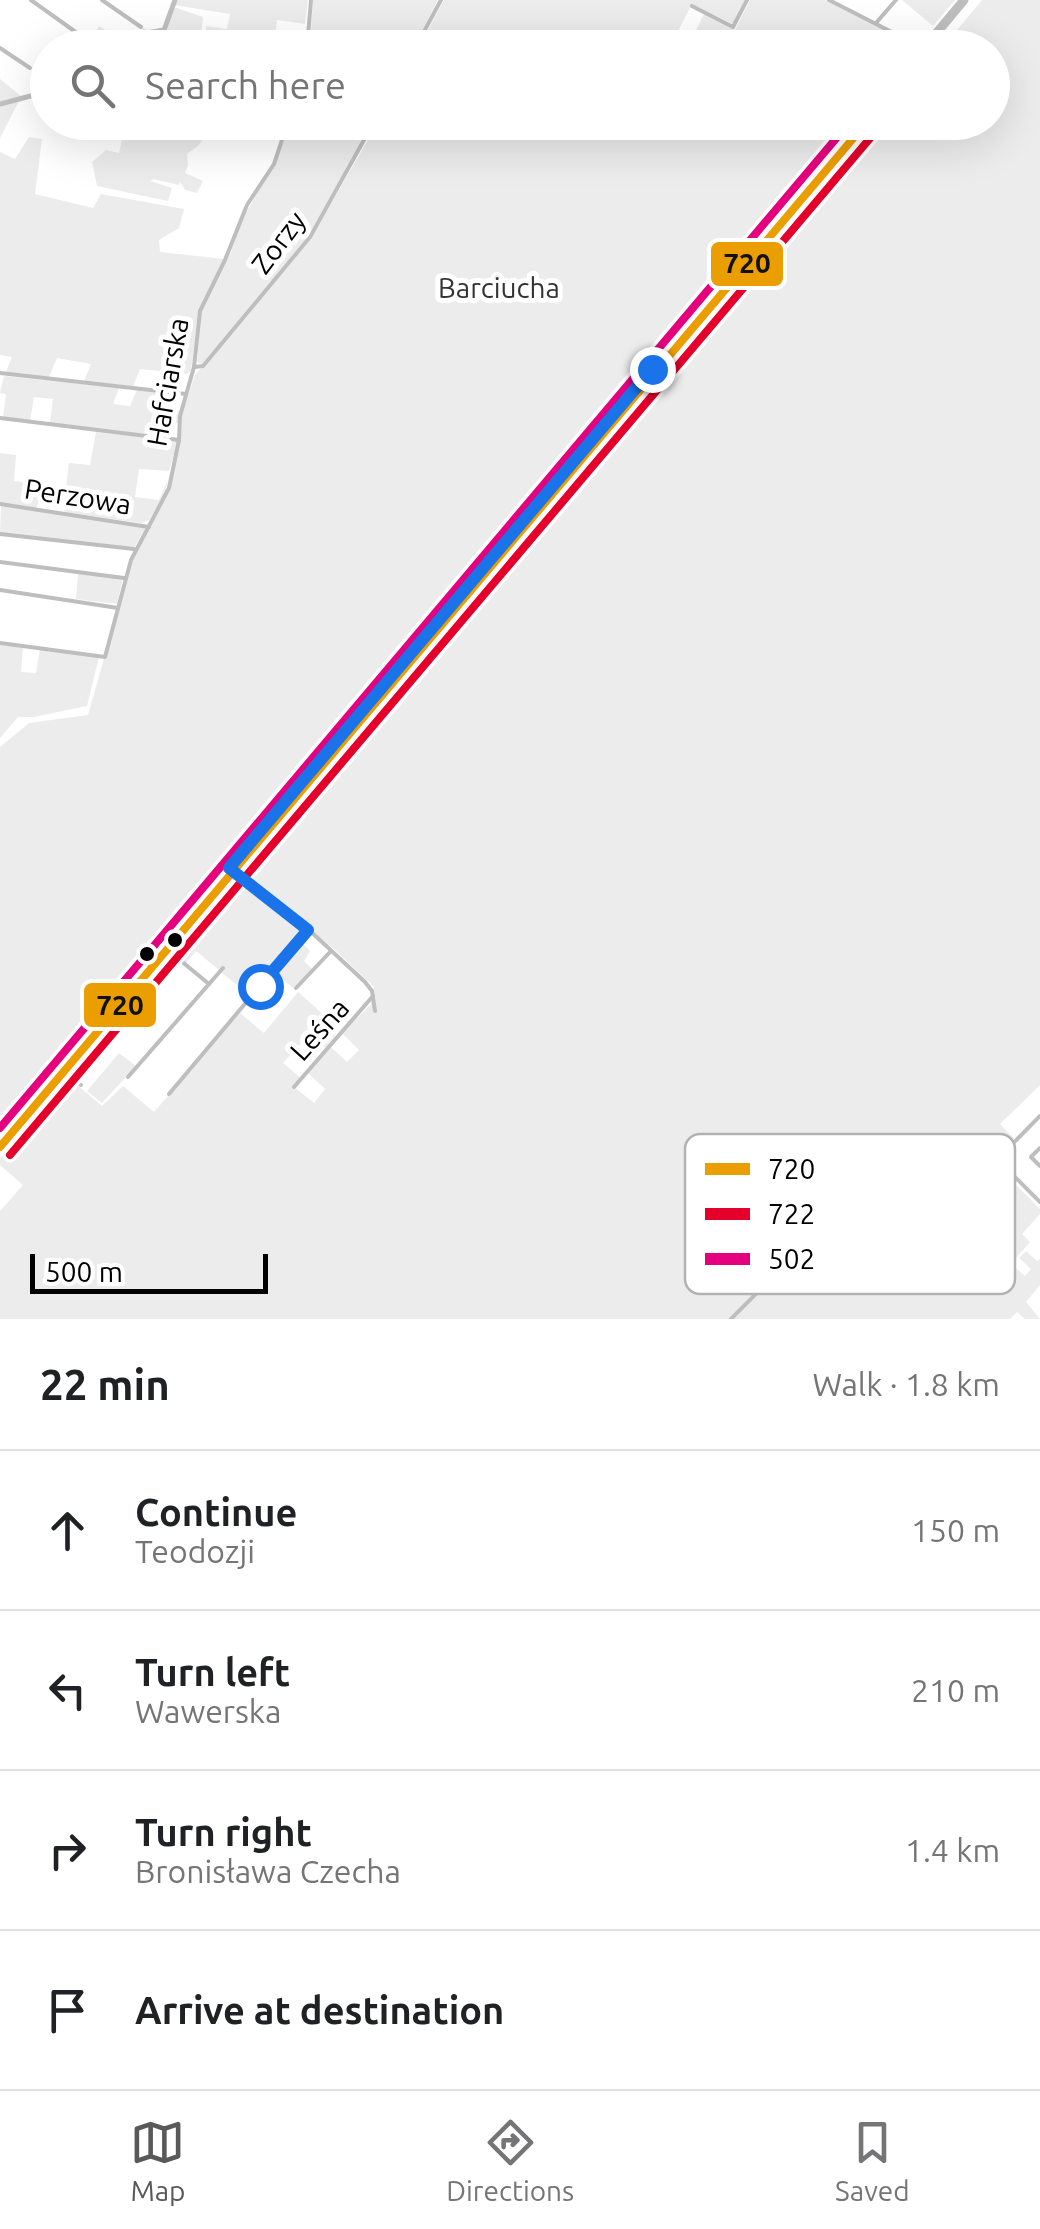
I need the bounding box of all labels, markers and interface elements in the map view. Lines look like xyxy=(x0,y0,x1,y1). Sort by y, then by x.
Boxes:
search box xyxy=(30,30,1010,140)
icon: search xyxy=(65,58,120,113)
text: Search here xyxy=(145,64,346,106)
street label: Zorzy xyxy=(245,205,311,279)
line badge: 720 xyxy=(709,240,785,288)
text: 720 xyxy=(723,247,771,278)
park label: Barciucha xyxy=(438,272,560,303)
street label: Hafciarska xyxy=(140,315,194,449)
route end xyxy=(630,347,676,393)
street label: Perzowa xyxy=(23,472,133,520)
unlabelled marker xyxy=(165,930,185,950)
unlabelled marker xyxy=(137,944,157,964)
route start xyxy=(238,964,284,1010)
line badge: 720 xyxy=(82,981,158,1029)
text: 720 xyxy=(96,989,144,1020)
street label: Leśna xyxy=(283,992,355,1066)
legend xyxy=(685,1134,1015,1294)
text: 720 xyxy=(768,1153,815,1184)
text: 722 xyxy=(768,1198,815,1229)
text: 502 xyxy=(768,1243,815,1274)
scale bar xyxy=(30,1249,268,1294)
text: 500 m xyxy=(45,1256,123,1287)
text: 22 min xyxy=(40,1361,170,1408)
text: Walk · 1.8 km xyxy=(812,1366,1000,1402)
text: Continue xyxy=(135,1491,297,1533)
icon: ahead xyxy=(40,1503,95,1558)
text: 150 m xyxy=(911,1512,1000,1548)
text: Teodozji xyxy=(135,1533,255,1569)
text: Turn left xyxy=(135,1651,290,1693)
icon: left xyxy=(40,1663,95,1718)
text: 210 m xyxy=(911,1672,1000,1708)
text: Wawerska xyxy=(135,1693,281,1729)
text: Turn right xyxy=(135,1811,312,1853)
icon: right xyxy=(40,1823,95,1878)
text: 1.4 km xyxy=(905,1832,1000,1868)
text: Bronisława Czecha xyxy=(135,1853,401,1889)
icon: arrive xyxy=(40,1983,95,2038)
text: Arrive at destination xyxy=(135,1989,504,2031)
tab: Map xyxy=(130,2115,186,2206)
tab: Directions xyxy=(446,2115,574,2206)
tab: Saved xyxy=(835,2115,910,2206)

